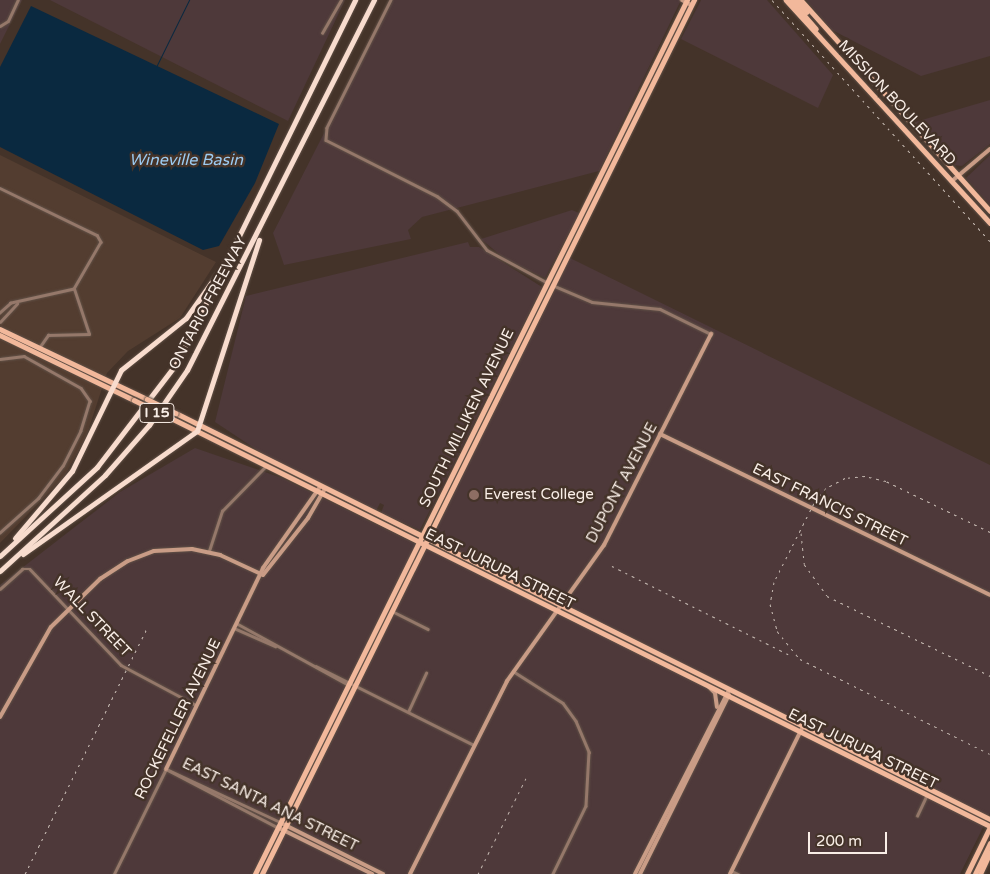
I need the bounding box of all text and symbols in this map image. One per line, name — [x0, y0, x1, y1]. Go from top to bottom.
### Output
street label: MISSION BOULEVARD — [834, 37, 960, 169]
water label: Wineville Basin — [129, 150, 243, 170]
street label: ONTARIO FREEWAY — [165, 233, 251, 373]
street label: SOUTH MILLIKEN AVENUE — [416, 326, 518, 510]
road number: I 15 — [138, 402, 176, 424]
street label: DUPONT AVENUE — [583, 420, 661, 546]
street label: EAST FRANCIS STREET — [750, 460, 910, 550]
place label: Everest College — [484, 486, 594, 504]
marker: Everest College — [468, 489, 480, 501]
street label: EAST JURUPA STREET — [422, 525, 578, 613]
street label: WALL STREET — [49, 573, 135, 661]
street label: ROCKEFELLER AVENUE — [131, 636, 225, 802]
street label: EAST JURUPA STREET — [785, 705, 941, 793]
street label: EAST SANTA ANA STREET — [179, 755, 361, 855]
scale bar — [810, 822, 889, 854]
text: 200 m — [816, 832, 862, 850]

